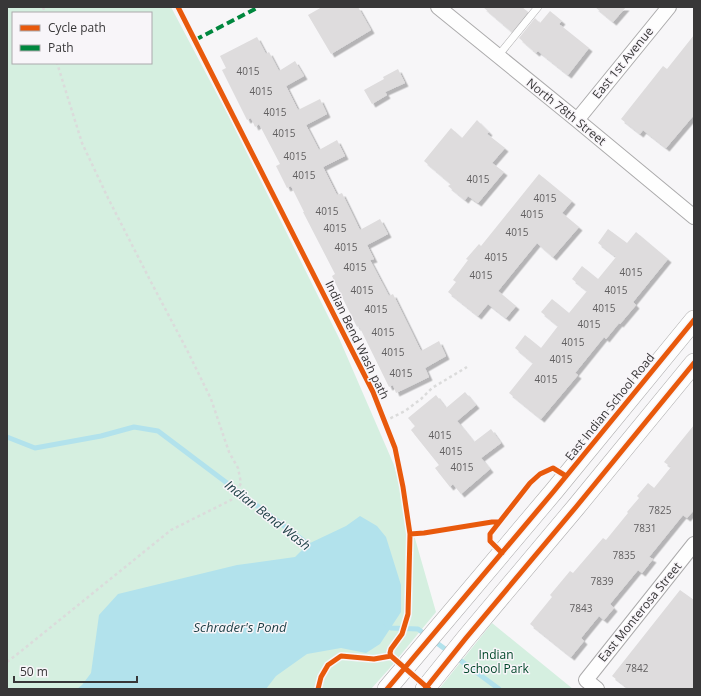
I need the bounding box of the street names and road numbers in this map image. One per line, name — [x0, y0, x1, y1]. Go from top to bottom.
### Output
street label: East 1st Avenue — [588, 23, 657, 102]
street label: North 78th Street — [523, 74, 610, 149]
street label: Indian Bend Wash path — [321, 278, 394, 402]
street label: East Indian School Road — [561, 349, 658, 464]
street label: East Monterosa Street — [594, 558, 685, 665]

